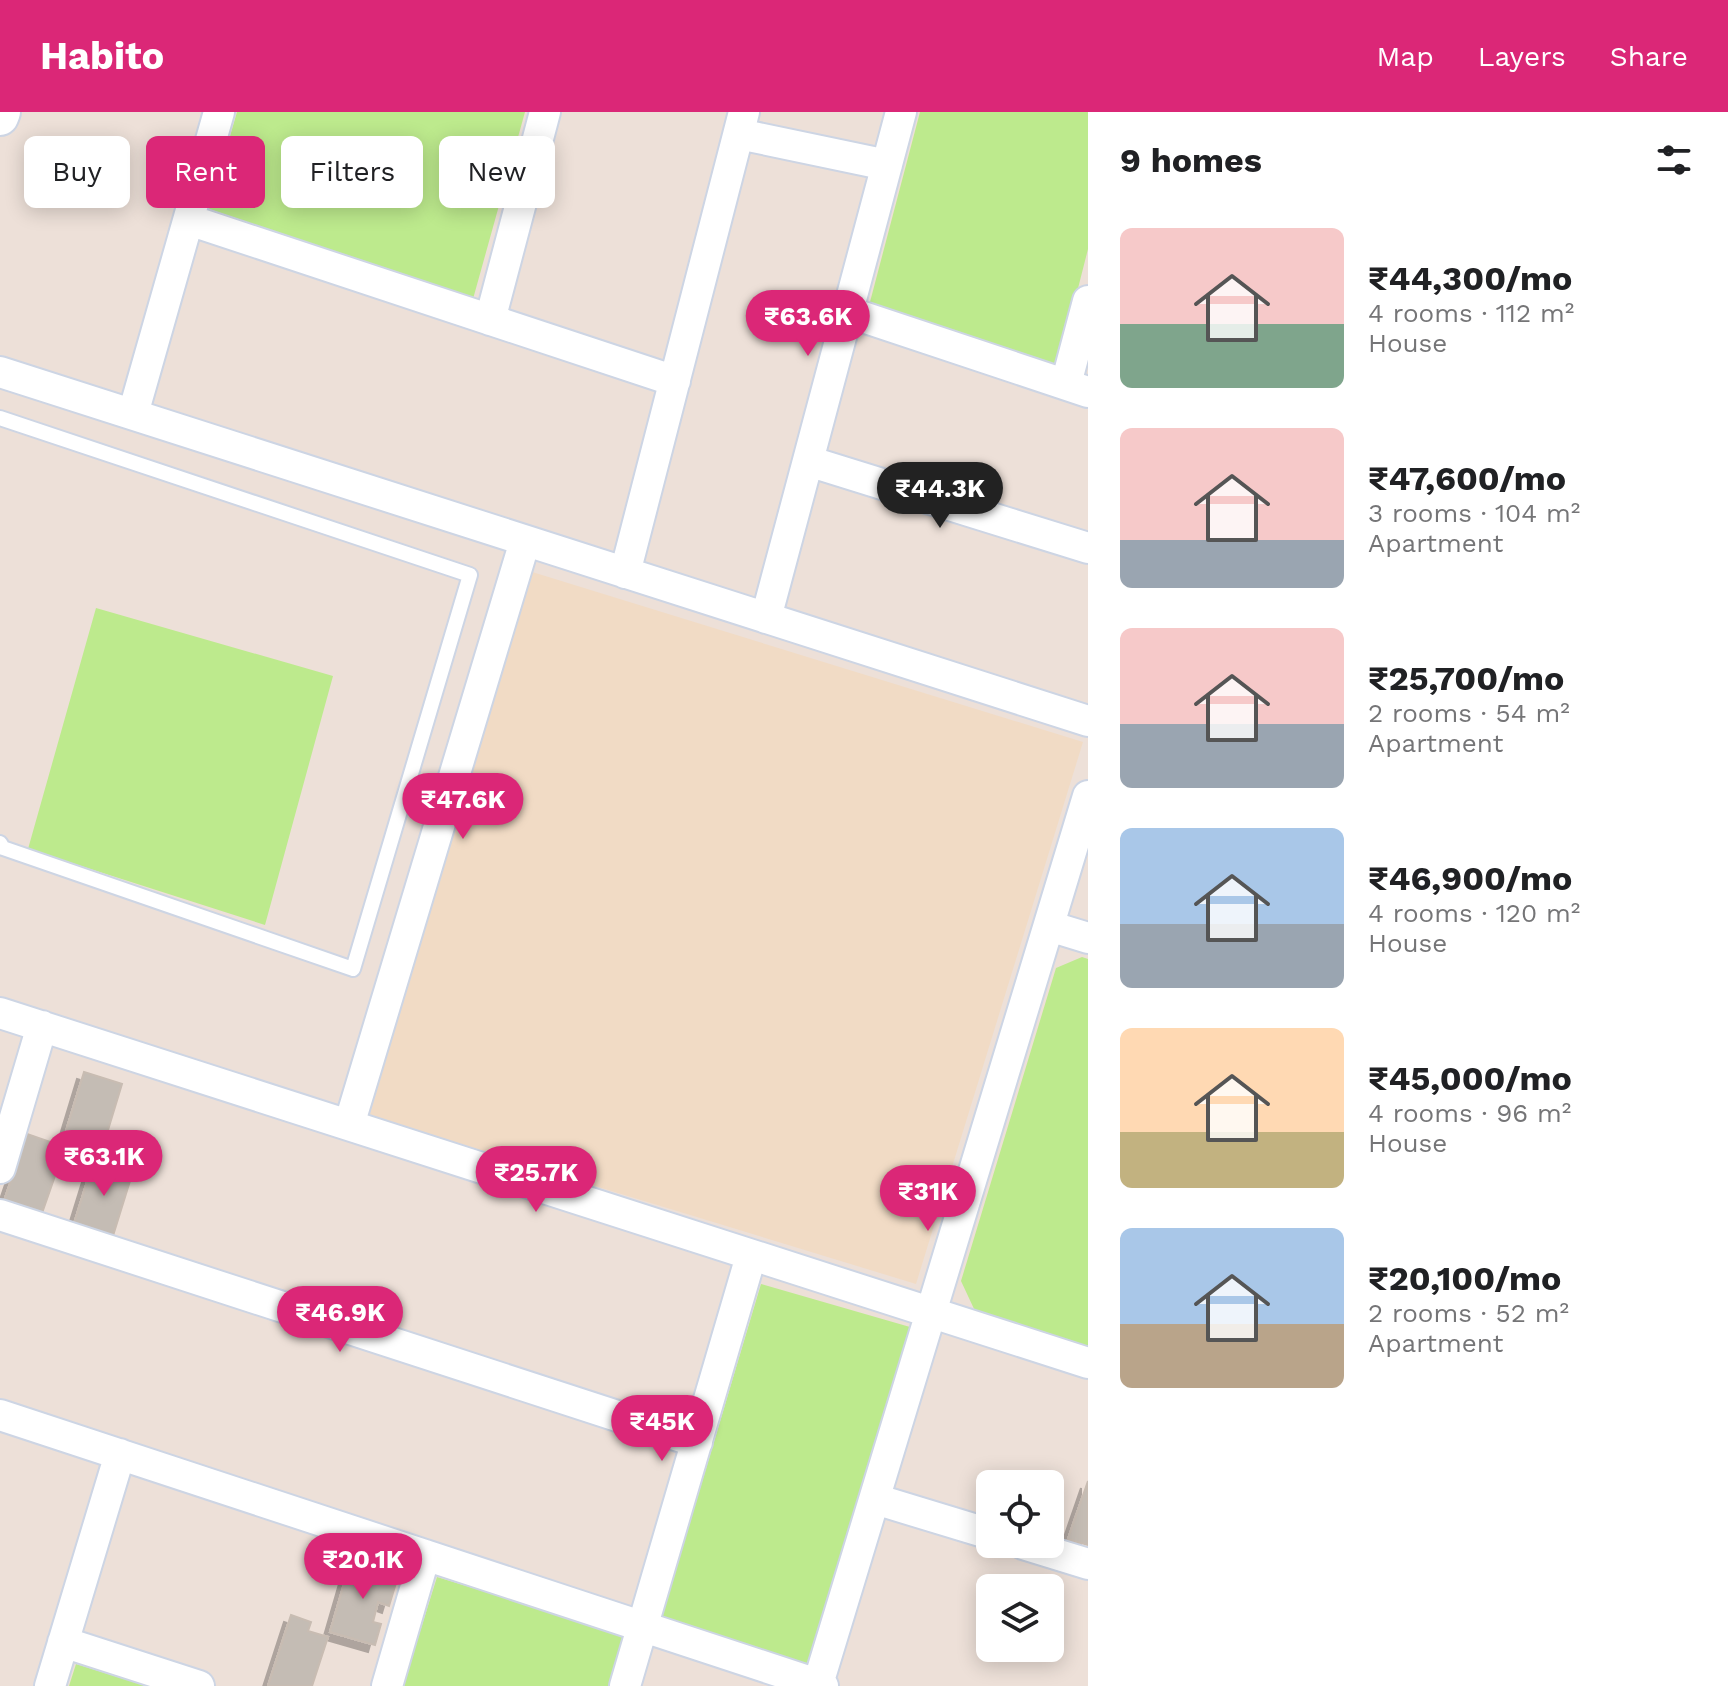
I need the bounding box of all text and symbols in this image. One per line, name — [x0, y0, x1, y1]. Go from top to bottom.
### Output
text: Habito — [40, 34, 164, 78]
text: Map — [1377, 40, 1434, 73]
text: Layers — [1478, 40, 1566, 73]
text: Share — [1610, 40, 1688, 73]
chip: Buy — [24, 136, 130, 208]
chip: Rent — [146, 136, 265, 208]
chip: Filters — [281, 136, 423, 208]
chip: New — [439, 136, 555, 208]
icon: filters — [1652, 138, 1696, 182]
text: 9 homes — [1120, 140, 1262, 180]
text: ₹44,300/mo — [1368, 258, 1572, 298]
icon: home — [1184, 260, 1280, 356]
pin: ₹63.6K — [743, 290, 873, 358]
text: 4 rooms · 112 m² — [1368, 298, 1574, 328]
text: ₹63.6K — [764, 301, 852, 331]
text: House — [1368, 328, 1447, 358]
text: ₹47,600/mo — [1368, 458, 1566, 498]
icon: home — [1184, 460, 1280, 556]
pin: ₹44.3K — [875, 462, 1005, 530]
text: ₹44.3K — [895, 473, 985, 503]
text: 3 rooms · 104 m² — [1368, 498, 1580, 528]
text: Apartment — [1368, 528, 1504, 558]
text: ₹25,700/mo — [1368, 658, 1564, 698]
icon: home — [1184, 660, 1280, 756]
text: 2 rooms · 54 m² — [1368, 698, 1570, 728]
text: Apartment — [1368, 728, 1504, 758]
pin: ₹47.6K — [398, 773, 528, 841]
text: ₹47.6K — [420, 784, 506, 814]
text: ₹46,900/mo — [1368, 858, 1572, 898]
icon: home — [1184, 860, 1280, 956]
text: 4 rooms · 120 m² — [1368, 898, 1580, 928]
text: House — [1368, 928, 1447, 958]
text: ₹45,000/mo — [1368, 1058, 1572, 1098]
icon: home — [1184, 1060, 1280, 1156]
text: 4 rooms · 96 m² — [1368, 1098, 1571, 1128]
text: House — [1368, 1128, 1447, 1158]
pin: ₹63.1K — [39, 1130, 169, 1198]
text: ₹63.1K — [63, 1141, 145, 1171]
pin: ₹25.7K — [471, 1146, 601, 1214]
text: ₹25.7K — [494, 1157, 578, 1187]
pin: ₹31K — [881, 1165, 975, 1233]
text: ₹31K — [898, 1176, 958, 1206]
text: ₹20,100/mo — [1368, 1258, 1561, 1298]
icon: home — [1184, 1260, 1280, 1356]
pin: ₹46.9K — [275, 1286, 405, 1354]
text: ₹46.9K — [295, 1297, 385, 1327]
text: 2 rooms · 52 m² — [1368, 1298, 1569, 1328]
text: Apartment — [1368, 1328, 1504, 1358]
pin: ₹45K — [615, 1395, 709, 1463]
text: ₹45K — [629, 1406, 695, 1436]
map controls — [976, 1470, 1064, 1662]
button: locate — [976, 1470, 1064, 1558]
pin: ₹20.1K — [298, 1533, 428, 1601]
text: ₹20.1K — [322, 1544, 404, 1574]
button: layers — [976, 1574, 1064, 1662]

